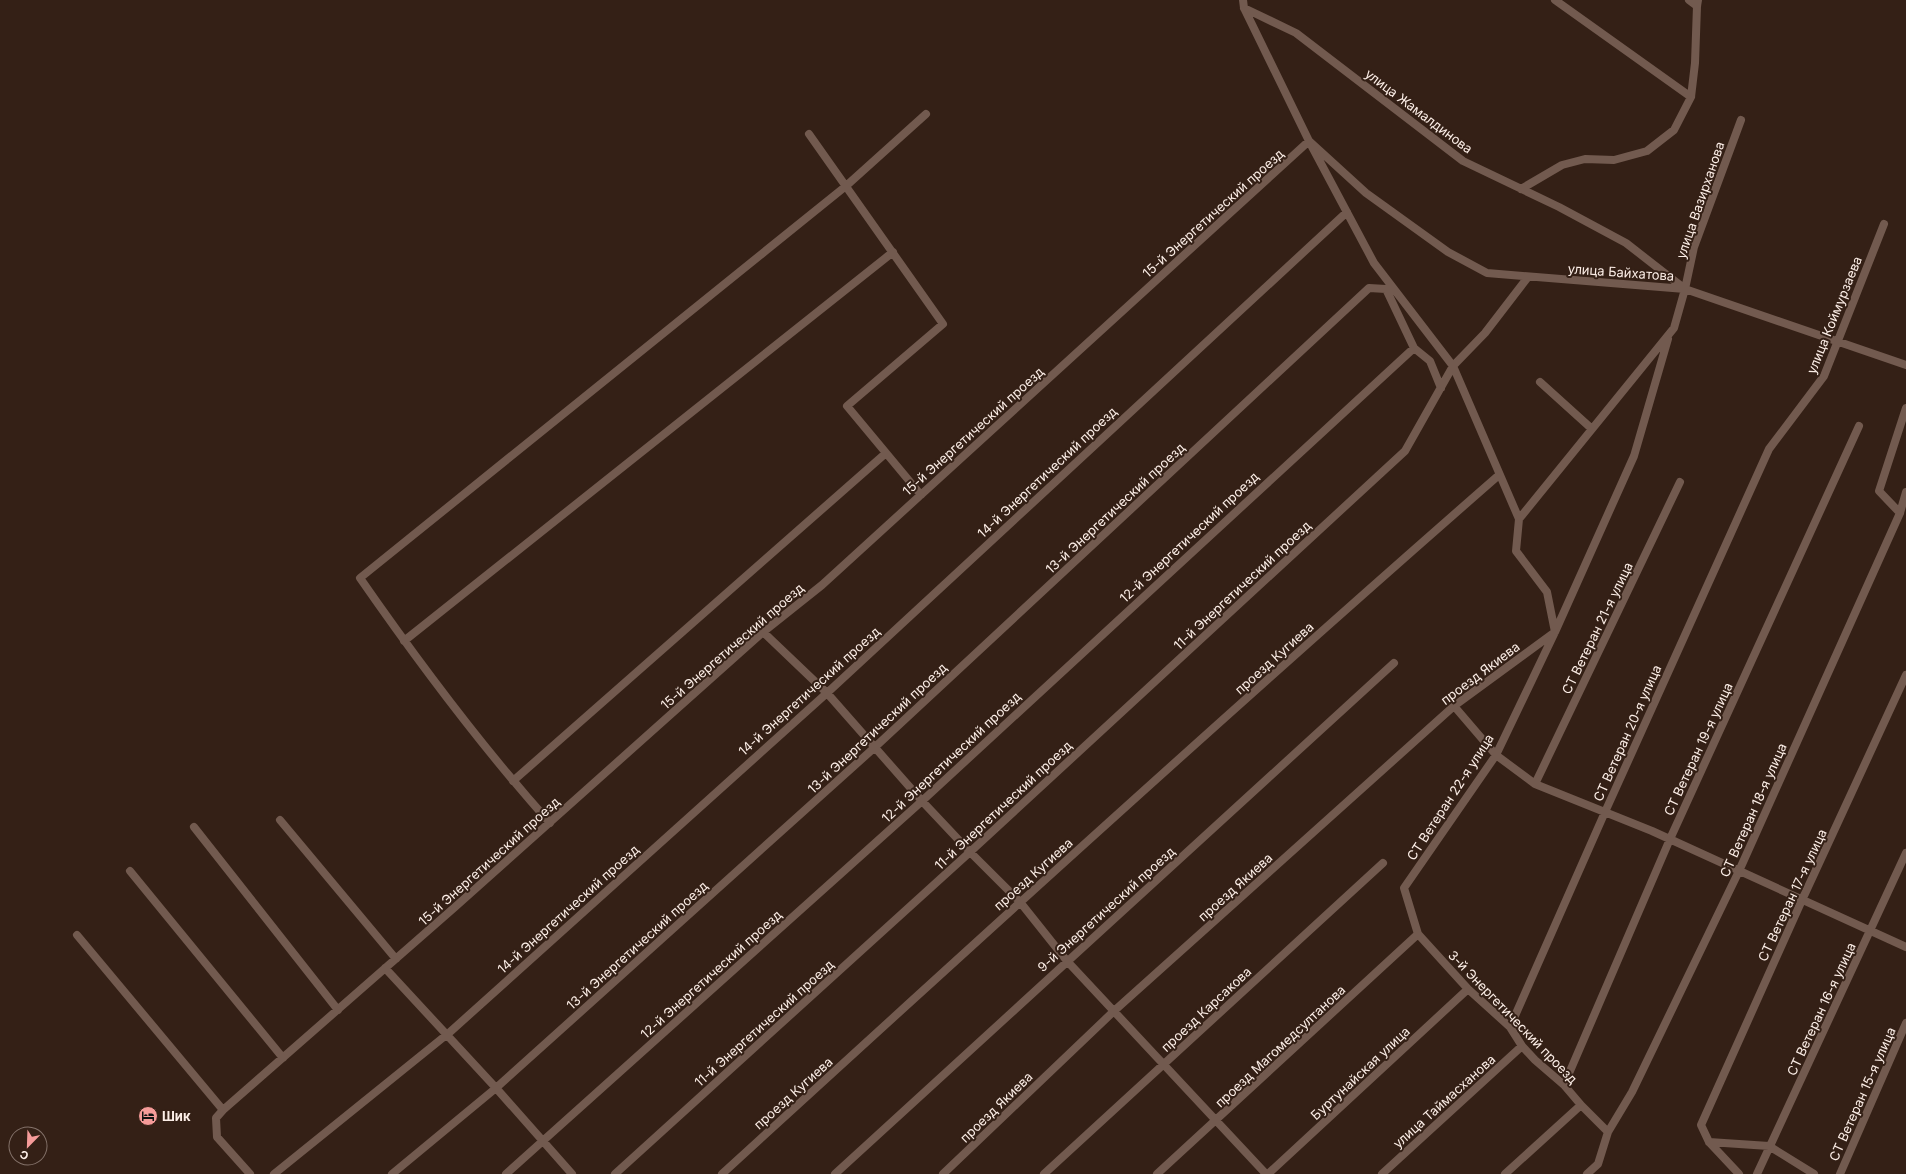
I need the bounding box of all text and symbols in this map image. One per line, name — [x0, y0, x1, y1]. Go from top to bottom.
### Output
street label: улица Жамалдинова — [1362, 65, 1476, 157]
street label: улица Вазирханова — [1672, 139, 1728, 261]
street label: 15-й Энергетический проезд — [1139, 145, 1287, 281]
street label: улица Коймурзаева — [1803, 254, 1865, 376]
street label: улица Байхатова — [1567, 260, 1675, 284]
street label: 15-й Энергетический проезд — [899, 363, 1047, 499]
street label: 14-й Энергетический проезд — [974, 403, 1120, 541]
street label: 13-й Энергетический проезд — [1042, 439, 1188, 577]
street label: 12-й Энергетический проезд — [1116, 468, 1262, 606]
street label: 11-й Энергетический проезд — [1170, 517, 1314, 653]
street label: СТ Ветеран 21-я улица — [1558, 559, 1636, 697]
street label: 15-й Энергетический проезд — [657, 579, 807, 713]
street label: проезд Кугиева — [1231, 618, 1317, 698]
street label: 14-й Энергетический проезд — [735, 623, 883, 759]
street label: проезд Якиева — [1437, 638, 1523, 708]
street label: 13-й Энергетический проезд — [804, 659, 950, 797]
street label: СТ Ветеран 20-я улица — [1590, 662, 1664, 804]
street label: СТ Ветеран 19-я улица — [1660, 680, 1736, 818]
street label: 12-й Энергетический проезд — [878, 688, 1024, 826]
street label: СТ Ветеран 22-я улица — [1403, 731, 1497, 863]
street label: 11-й Энергетический проезд — [931, 737, 1075, 873]
street label: СТ Ветеран 18-я улица — [1716, 741, 1790, 879]
street label: 15-й Энергетический проезд — [415, 793, 563, 929]
street label: СТ Ветеран 17-я улица — [1754, 826, 1830, 964]
street label: проезд Кугиева — [990, 834, 1076, 914]
street label: 14-й Энергетический проезд — [494, 841, 642, 977]
street label: 9-й Энергетический проезд — [1034, 843, 1178, 975]
street label: проезд Якиева — [1195, 849, 1275, 925]
street label: 13-й Энергетический проезд — [563, 877, 711, 1013]
street label: 12-й Энергетический проезд — [637, 906, 785, 1042]
street label: СТ Ветеран 16-я улица — [1783, 940, 1859, 1078]
street label: 3-й Энергетический проезд — [1445, 947, 1581, 1087]
street label: 11-й Энергетический проезд — [691, 956, 837, 1090]
street label: проезд Карсакова — [1158, 963, 1254, 1055]
street label: проезд Магомедсултанова — [1212, 981, 1348, 1111]
street label: Буртунайская улица — [1307, 1023, 1413, 1123]
street label: СТ Ветеран 15-я улица — [1825, 1025, 1899, 1163]
street label: улица Таймасханова — [1390, 1051, 1498, 1151]
street label: проезд Кугиева — [750, 1053, 836, 1133]
street label: проезд Якиева — [956, 1068, 1036, 1146]
hotel icon: Шик — [137, 1105, 159, 1127]
place label: Шик — [162, 1108, 191, 1124]
north arrow — [8, 1126, 48, 1166]
text: С — [18, 1147, 31, 1163]

